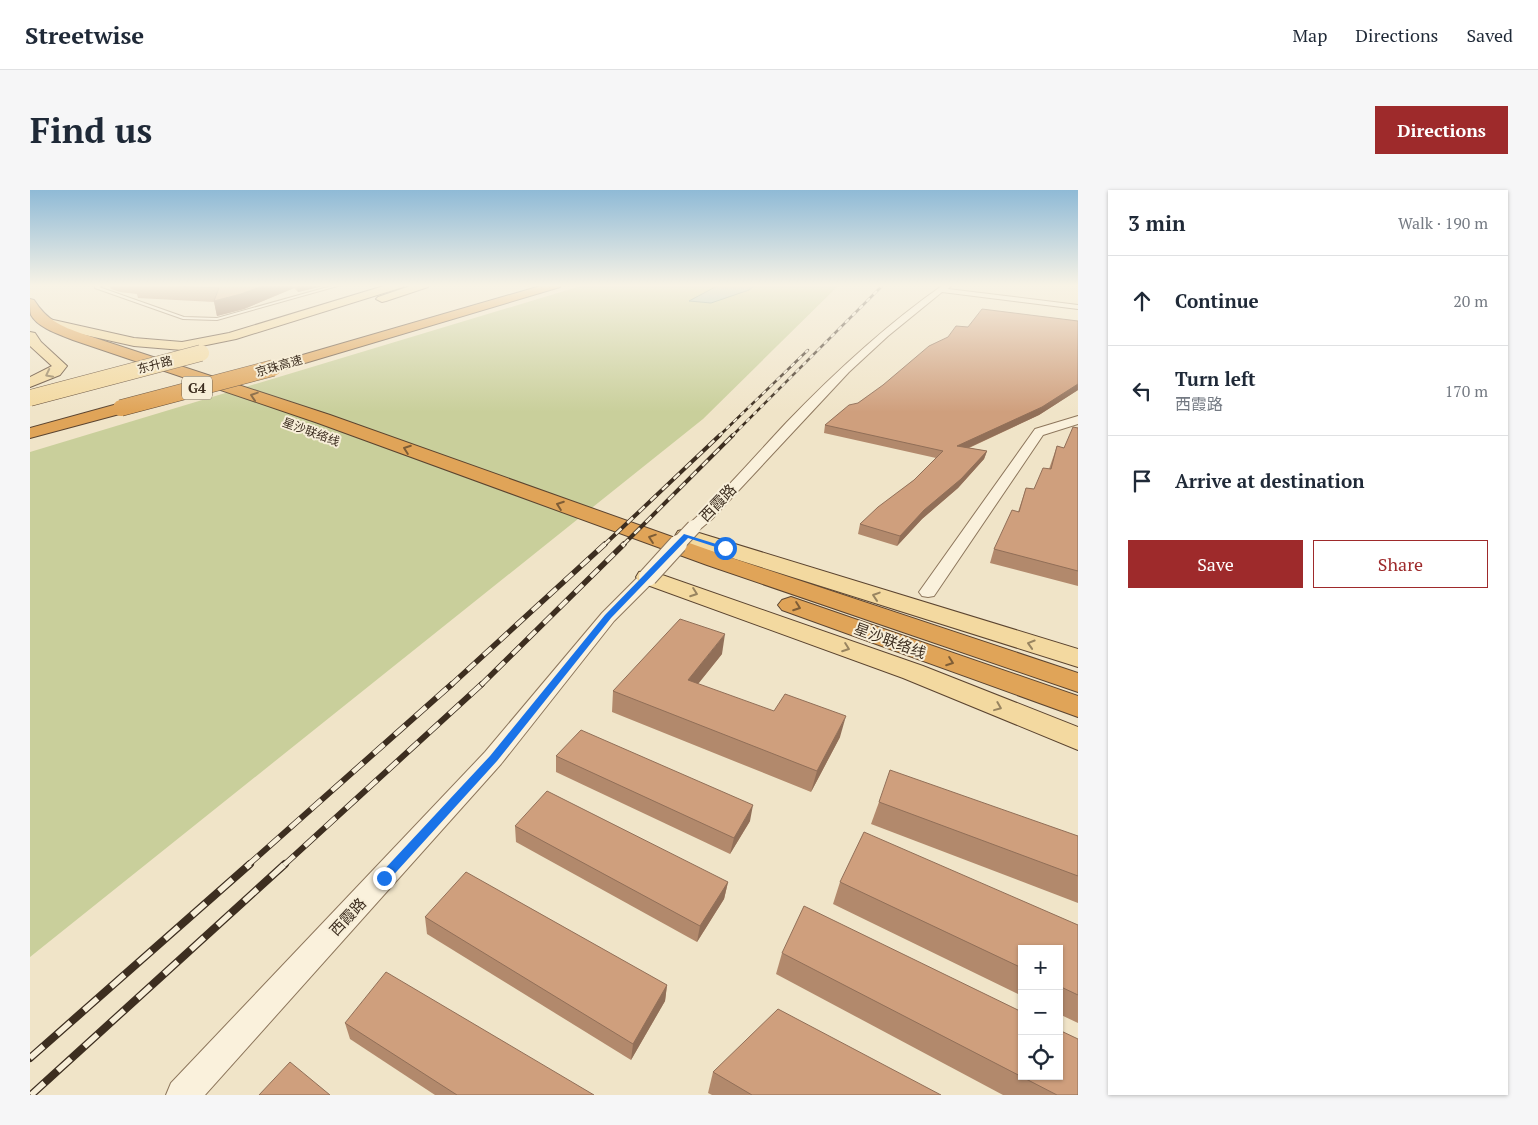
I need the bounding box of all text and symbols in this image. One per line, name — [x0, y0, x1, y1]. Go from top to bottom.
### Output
text: Streetwise — [25, 19, 144, 51]
text: Map — [1292, 23, 1327, 47]
text: Directions — [1355, 23, 1438, 47]
text: Saved — [1466, 23, 1513, 47]
button: Directions — [1375, 106, 1508, 154]
text: Find us — [30, 107, 152, 153]
text: 3 min — [1128, 209, 1185, 237]
text: Walk · 190 m — [1398, 212, 1488, 234]
icon: ahead — [1128, 287, 1156, 315]
text: Continue — [1175, 288, 1259, 313]
text: 20 m — [1453, 290, 1488, 312]
street label: 京珠高速 — [254, 352, 304, 379]
street label: 东升路 — [136, 353, 174, 376]
text: Turn left — [1175, 366, 1256, 391]
one-way arrow — [45, 368, 54, 378]
road number: G4 — [182, 377, 212, 400]
icon: left — [1128, 377, 1156, 405]
text: 170 m — [1445, 380, 1488, 402]
one-way arrow — [250, 392, 259, 402]
text: 西霞路 — [1175, 393, 1223, 415]
street label: 星沙联络线 — [280, 414, 342, 449]
one-way arrow — [404, 445, 412, 455]
icon: arrive — [1128, 467, 1156, 495]
text: Arrive at destination — [1175, 468, 1364, 493]
street label: 西霞路 — [694, 479, 740, 525]
one-way arrow — [556, 501, 565, 511]
one-way arrow — [648, 534, 657, 544]
route start — [714, 537, 737, 560]
button: Save — [1128, 540, 1303, 588]
button: Share — [1313, 540, 1488, 588]
one-way arrow — [689, 587, 697, 597]
one-way arrow — [872, 591, 881, 601]
one-way arrow — [792, 601, 801, 611]
street label: 星沙联络线 — [852, 618, 929, 662]
one-way arrow — [1028, 639, 1036, 649]
one-way arrow — [842, 642, 850, 652]
one-way arrow — [945, 656, 954, 666]
one-way arrow — [993, 700, 1002, 711]
route end — [373, 867, 396, 890]
street label: 西霞路 — [325, 893, 370, 940]
map controls — [1018, 945, 1063, 1080]
button: + — [1018, 945, 1063, 990]
button: − — [1018, 990, 1063, 1035]
button: locate — [1018, 1035, 1063, 1080]

